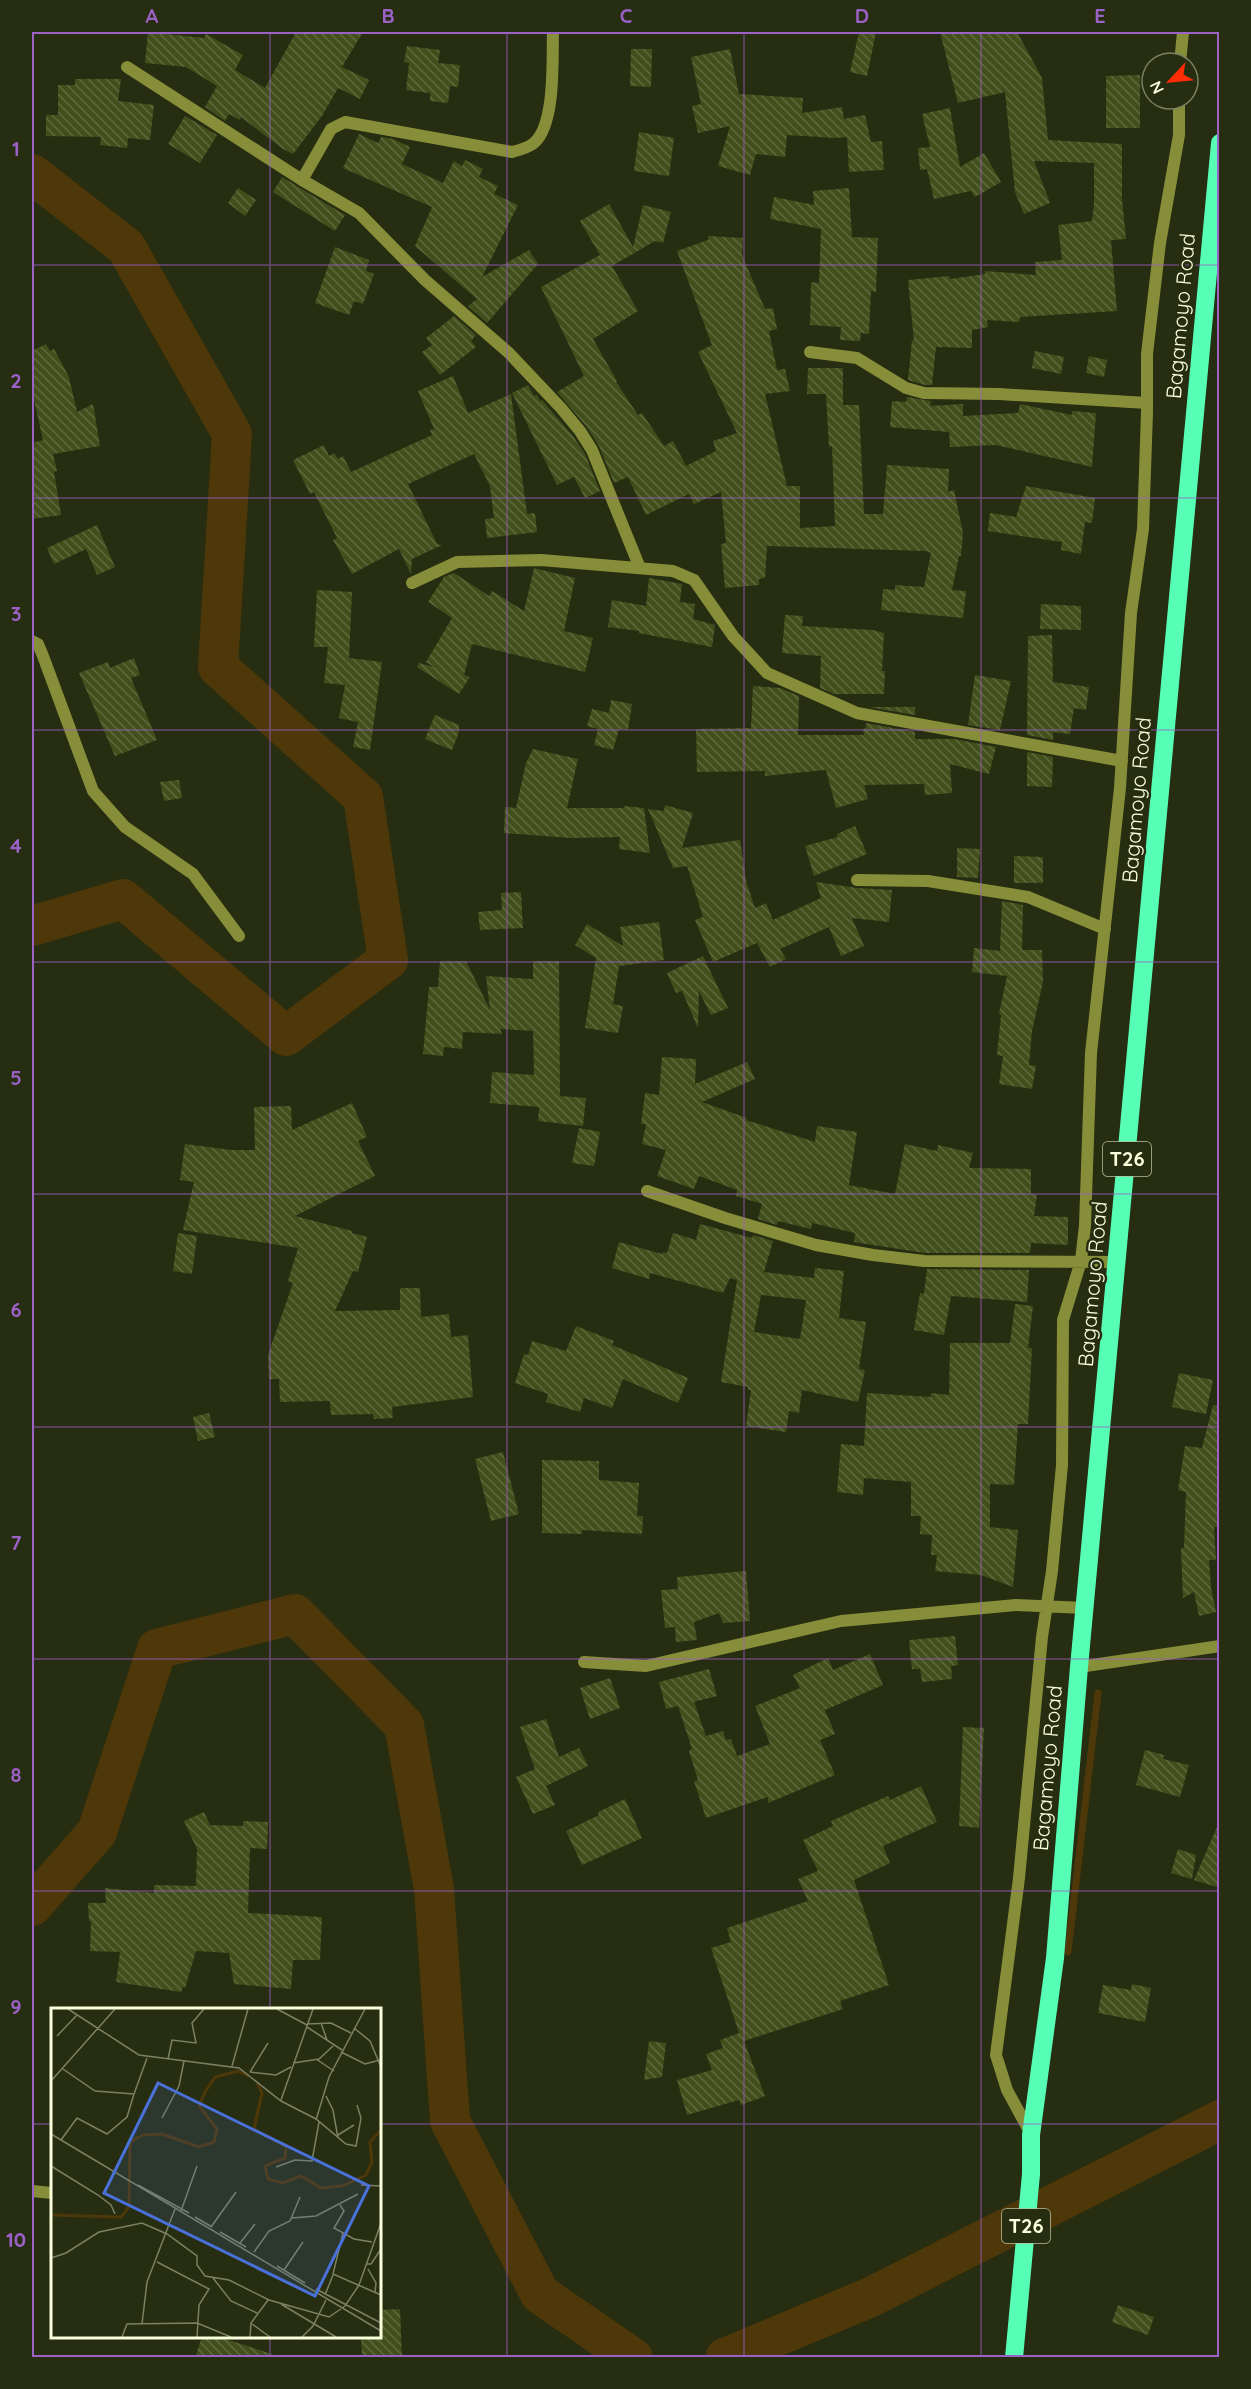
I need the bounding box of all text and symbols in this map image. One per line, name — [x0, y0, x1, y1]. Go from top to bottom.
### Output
text: A — [146, 3, 159, 28]
text: B — [381, 3, 395, 28]
text: C — [620, 3, 633, 28]
text: D — [855, 3, 869, 28]
text: E — [1094, 3, 1106, 28]
north arrow — [1140, 51, 1200, 111]
text: N — [1145, 78, 1168, 97]
text: 1 — [12, 136, 20, 161]
street label: Bagamoyo Road — [1160, 232, 1200, 400]
text: 2 — [10, 368, 22, 393]
text: 3 — [11, 601, 21, 626]
street label: Bagamoyo Road — [1116, 716, 1156, 884]
text: 4 — [10, 833, 22, 858]
text: 5 — [10, 1065, 22, 1090]
road number: T26 — [1103, 1142, 1151, 1176]
street label: Bagamoyo Road — [1072, 1200, 1112, 1368]
text: 6 — [10, 1297, 22, 1322]
text: 7 — [11, 1530, 22, 1555]
street label: Bagamoyo Road — [1027, 1684, 1067, 1852]
text: 8 — [11, 1762, 22, 1787]
text: 9 — [10, 1994, 22, 2019]
inset map — [51, 2008, 381, 2338]
road number: T26 — [1002, 2209, 1050, 2243]
text: 10 — [6, 2227, 26, 2252]

